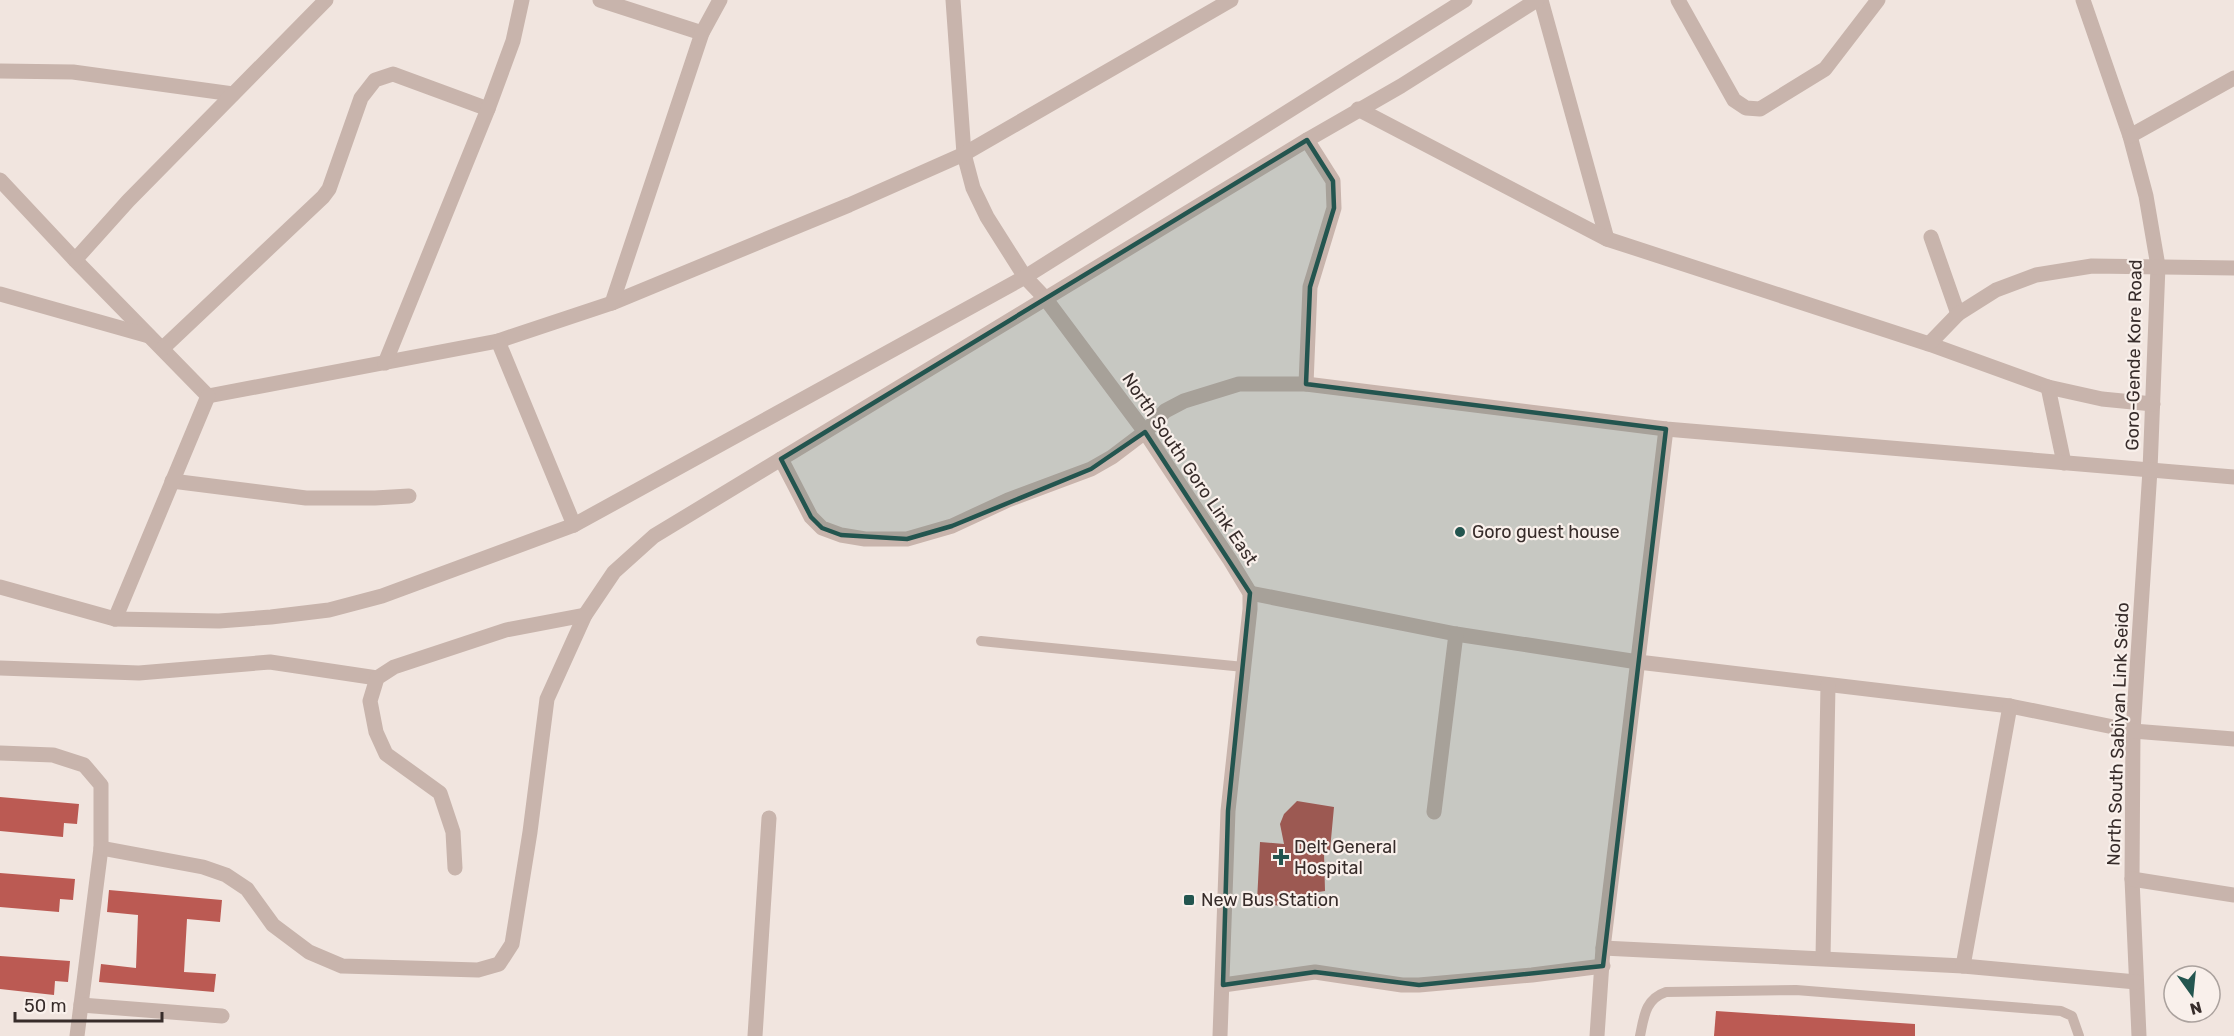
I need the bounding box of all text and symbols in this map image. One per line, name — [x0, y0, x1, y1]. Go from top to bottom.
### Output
street label: Goro-Gende Kore Road — [2121, 259, 2147, 451]
street label: North South Goro Link East — [1117, 369, 1263, 569]
place label: Goro guest house — [1472, 521, 1620, 543]
marker: Goro guest house — [1453, 525, 1467, 539]
street label: North South Sabiyan Link Seido — [2102, 602, 2134, 866]
place label: Delt General Hospital — [1294, 836, 1397, 879]
marker: Delt General Hospital — [1272, 848, 1290, 866]
place label: New Bus Station — [1201, 889, 1339, 911]
marker: New Bus Station — [1182, 893, 1196, 907]
north arrow — [2162, 964, 2222, 1024]
scale bar — [15, 985, 162, 1023]
text: 50 m — [24, 995, 67, 1017]
text: N — [2188, 997, 2204, 1019]

